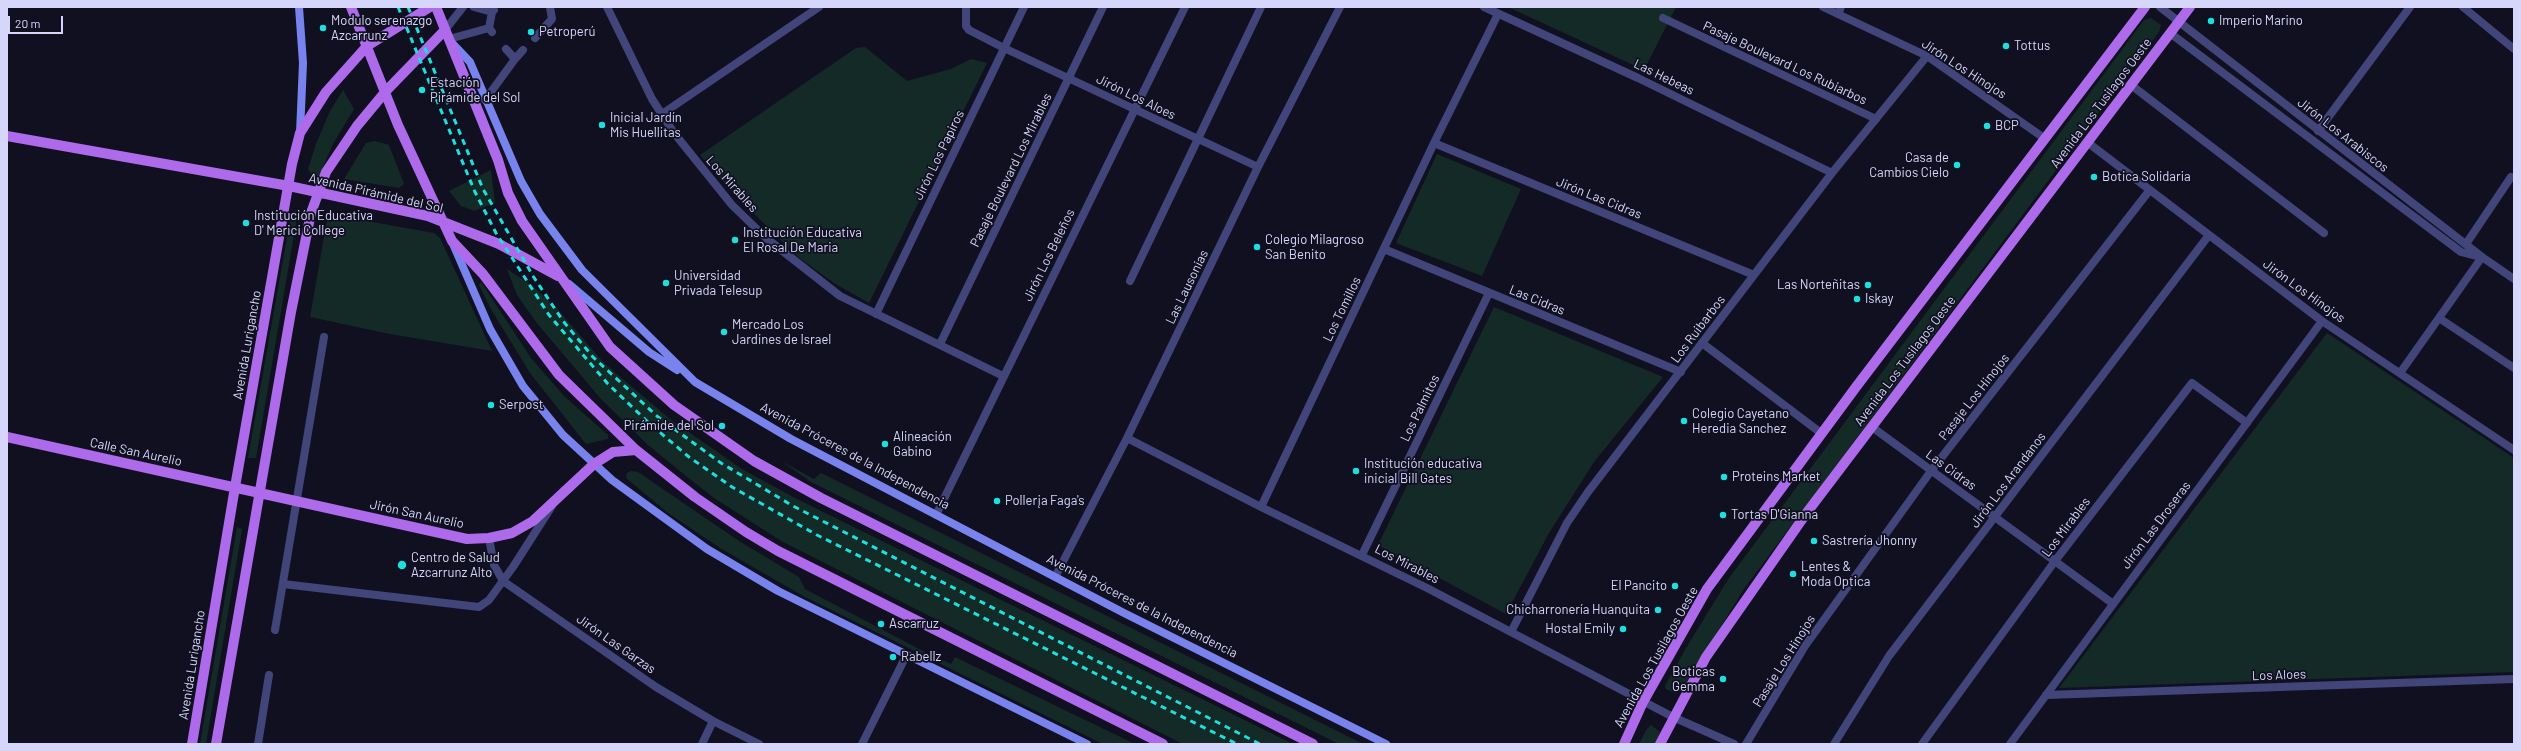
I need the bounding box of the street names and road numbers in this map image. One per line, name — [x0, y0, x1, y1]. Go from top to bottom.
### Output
street label: Pasaje Boulevard Los Rubiarbos — [1700, 18, 1870, 108]
street label: Avenida Los Tusilagos Oeste — [2047, 35, 2155, 171]
street label: Jirón Los Hinojos — [1919, 36, 2009, 102]
street label: Las Hebeas — [1631, 56, 1697, 98]
street label: Jirón Los Aloes — [1094, 71, 1178, 123]
street label: Pasaje Boulevard Los Mirables — [967, 90, 1055, 250]
street label: Jirón Los Arabiscos — [2294, 95, 2392, 175]
street label: Jirón Los Papiros — [910, 107, 968, 203]
street label: Los Mirables — [703, 153, 761, 215]
street label: Avenida Pirámide del Sol — [307, 170, 445, 216]
street label: Jirón Las Cidras — [1554, 174, 1644, 222]
street label: Jirón Los Beleños — [1020, 206, 1078, 304]
street label: Las Lausonias — [1162, 247, 1212, 327]
street label: Jirón Los Hinojos — [2260, 256, 2348, 326]
street label: Los Tomillos — [1320, 274, 1364, 344]
street label: Las Cidras — [1507, 282, 1567, 318]
street label: Avenida Lurigancho — [230, 289, 264, 401]
street label: Los Ruibarbos — [1668, 292, 1728, 366]
street label: Avenida Los Tusilagos Oeste — [1851, 293, 1959, 429]
street label: Pasaje Los Hinojos — [1935, 351, 2013, 443]
street label: Los Palmitos — [1397, 372, 1443, 444]
street label: Avenida Próceres de la Independencia — [758, 399, 952, 513]
street label: Jirón Los Arandanos — [1967, 429, 2049, 531]
street label: Calle San Aurelio — [89, 435, 183, 469]
street label: Las Cidras — [1923, 446, 1979, 494]
street label: Jirón Las Droseras — [2118, 478, 2194, 572]
street label: Los Mirables — [2039, 494, 2093, 560]
street label: Jirón San Aurelio — [369, 496, 465, 532]
street label: Los Mirables — [1372, 541, 1442, 587]
street label: Avenida Próceres de la Independencia — [1044, 551, 1240, 661]
street label: Avenida Los Tusilagos Oeste — [1611, 584, 1701, 730]
street label: Avenida Lurigancho — [176, 609, 208, 721]
street label: Jirón Las Garzas — [573, 611, 659, 677]
street label: Pasaje Los Hinojos — [1749, 612, 1819, 710]
street label: Los Aloes — [2252, 666, 2306, 684]

